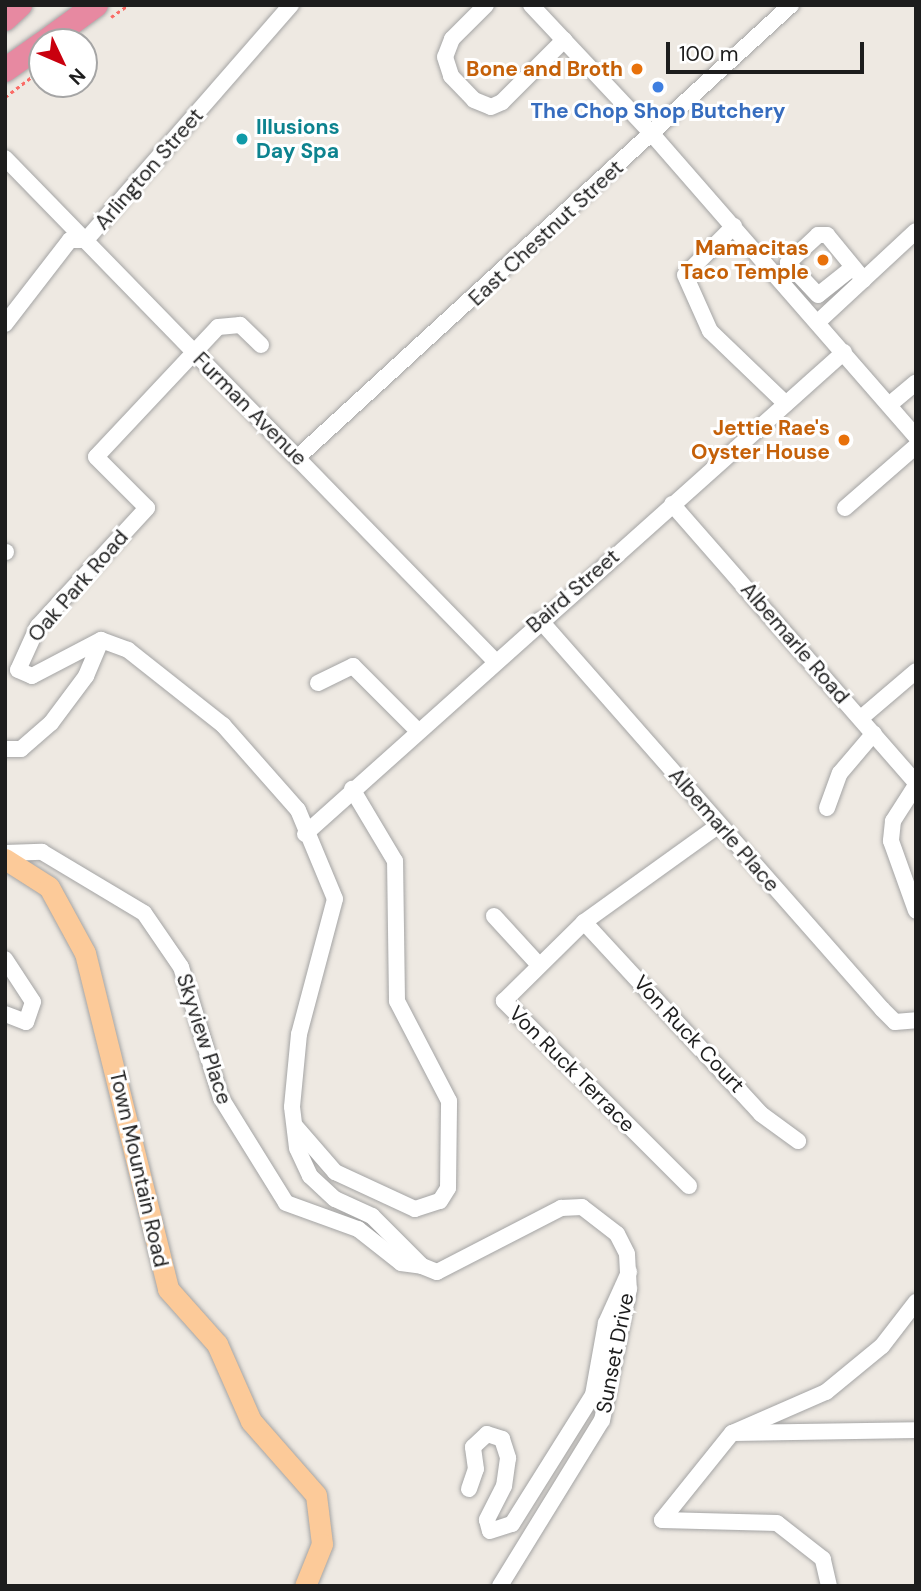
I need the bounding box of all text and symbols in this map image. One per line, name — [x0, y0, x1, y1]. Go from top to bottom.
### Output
north arrow — [28, 28, 98, 98]
scale bar — [669, 28, 867, 72]
text: 100 m — [679, 40, 739, 68]
place label: Bone and Broth — [466, 56, 623, 82]
marker: Bone and Broth — [629, 61, 645, 77]
text: N — [63, 63, 91, 90]
marker: The Chop Shop Butchery — [650, 79, 666, 95]
place label: The Chop Shop Butchery — [530, 98, 786, 124]
street label: Arlington Street — [89, 103, 209, 235]
place label: Illusions Day Spa — [256, 114, 340, 164]
marker: Illusions Day Spa — [234, 131, 250, 147]
street label: East Chestnut Street — [464, 155, 628, 311]
place label: Mamacitas Taco Temple — [680, 235, 809, 285]
marker: Mamacitas Taco Temple — [815, 252, 831, 268]
street label: Furman Avenue — [188, 347, 312, 471]
place label: Jettie Rae's Oyster House — [691, 415, 830, 465]
marker: Jettie Rae's Oyster House — [836, 432, 852, 448]
street label: Oak Park Road — [23, 525, 133, 647]
street label: Baird Street — [521, 544, 625, 638]
street label: Albemarle Road — [735, 577, 855, 709]
street label: Albemarle Place — [663, 763, 785, 897]
street label: Skyview Place — [171, 970, 237, 1108]
street label: Von Ruck Court — [628, 970, 750, 1098]
street label: Von Ruck Terrace — [504, 1001, 640, 1137]
street label: Town Mountain Road — [104, 1068, 174, 1270]
street label: Sunset Drive — [591, 1291, 639, 1415]

